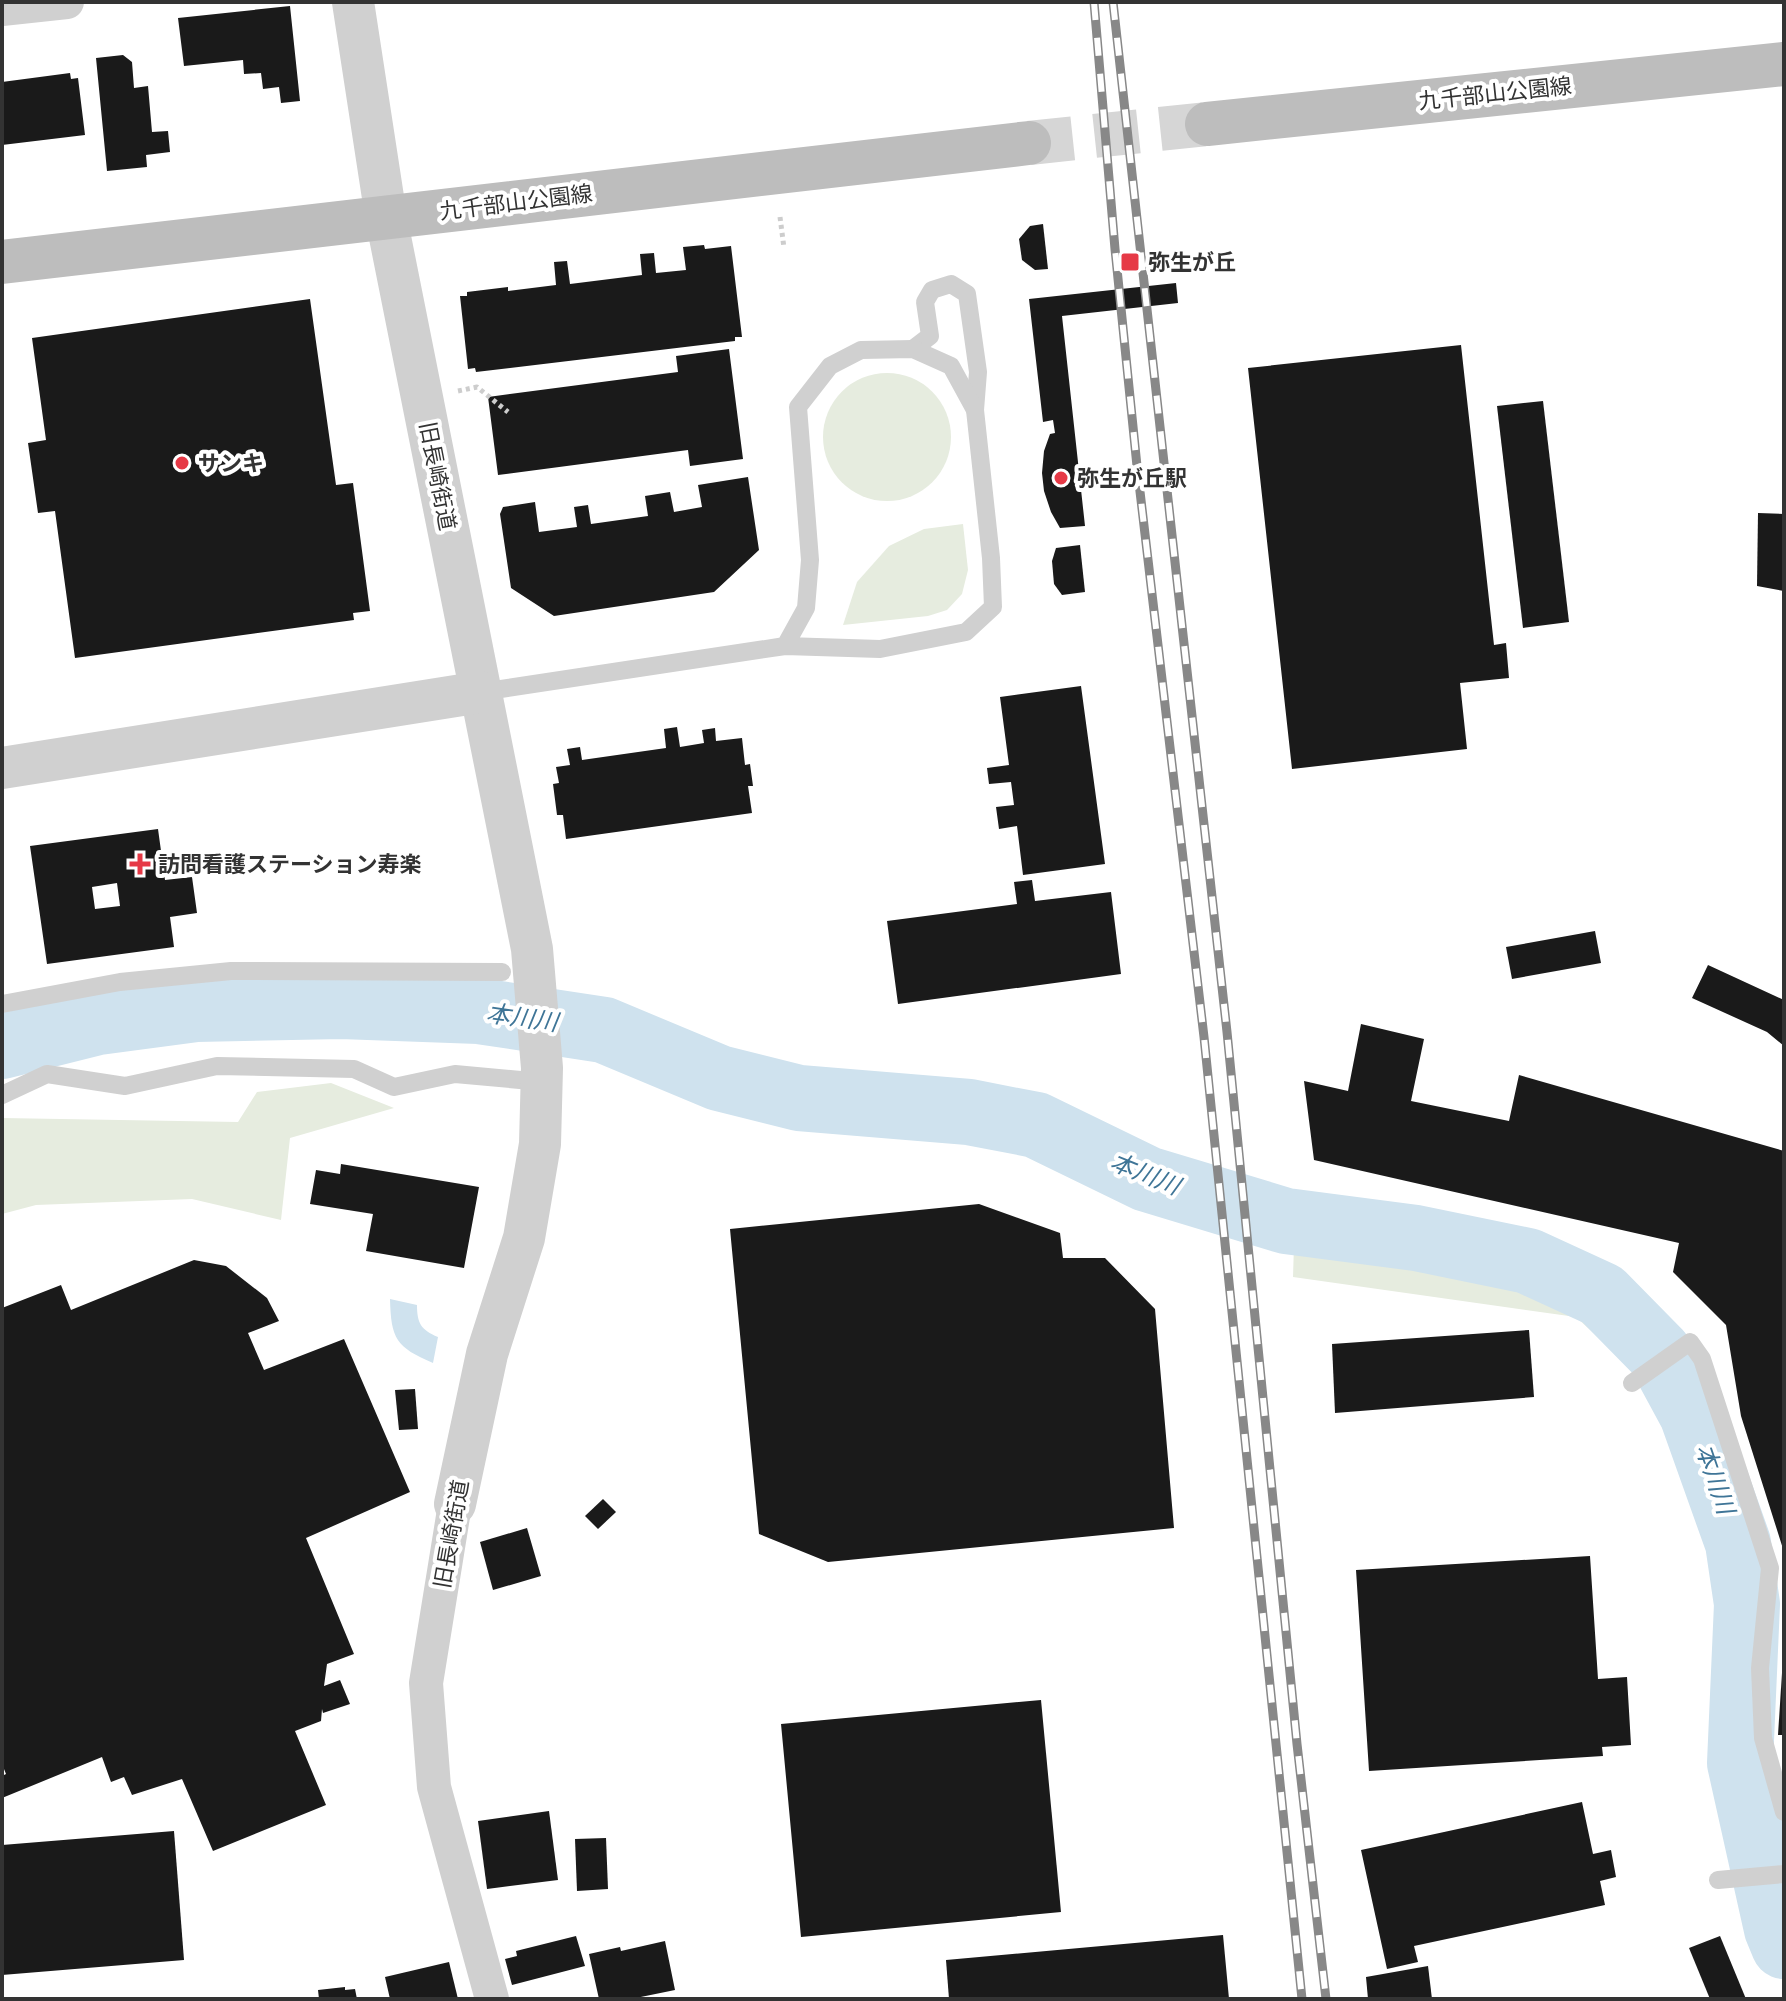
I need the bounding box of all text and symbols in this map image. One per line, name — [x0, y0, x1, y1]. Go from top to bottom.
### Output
street label: 九千部山公園線 — [1417, 70, 1573, 117]
street label: 九千部山公園線 — [438, 178, 594, 227]
place label: 弥生が丘 — [1148, 247, 1236, 278]
marker: 弥生が丘 — [1119, 251, 1141, 273]
street label: 旧長崎街道 — [412, 419, 463, 533]
place label: サンキ — [198, 448, 264, 479]
marker: サンキ — [173, 454, 191, 472]
place label: 弥生が丘駅 — [1077, 463, 1187, 494]
marker: 弥生が丘駅 — [1052, 469, 1070, 487]
place label: 訪問看護ステーション寿楽 — [158, 849, 422, 880]
marker: 訪問看護ステーション寿楽 — [129, 853, 151, 875]
water label: 本川川 — [484, 996, 563, 1039]
water label: 本川川 — [1106, 1145, 1188, 1203]
water label: 本川川 — [1688, 1439, 1744, 1521]
street label: 旧長崎街道 — [427, 1477, 476, 1591]

